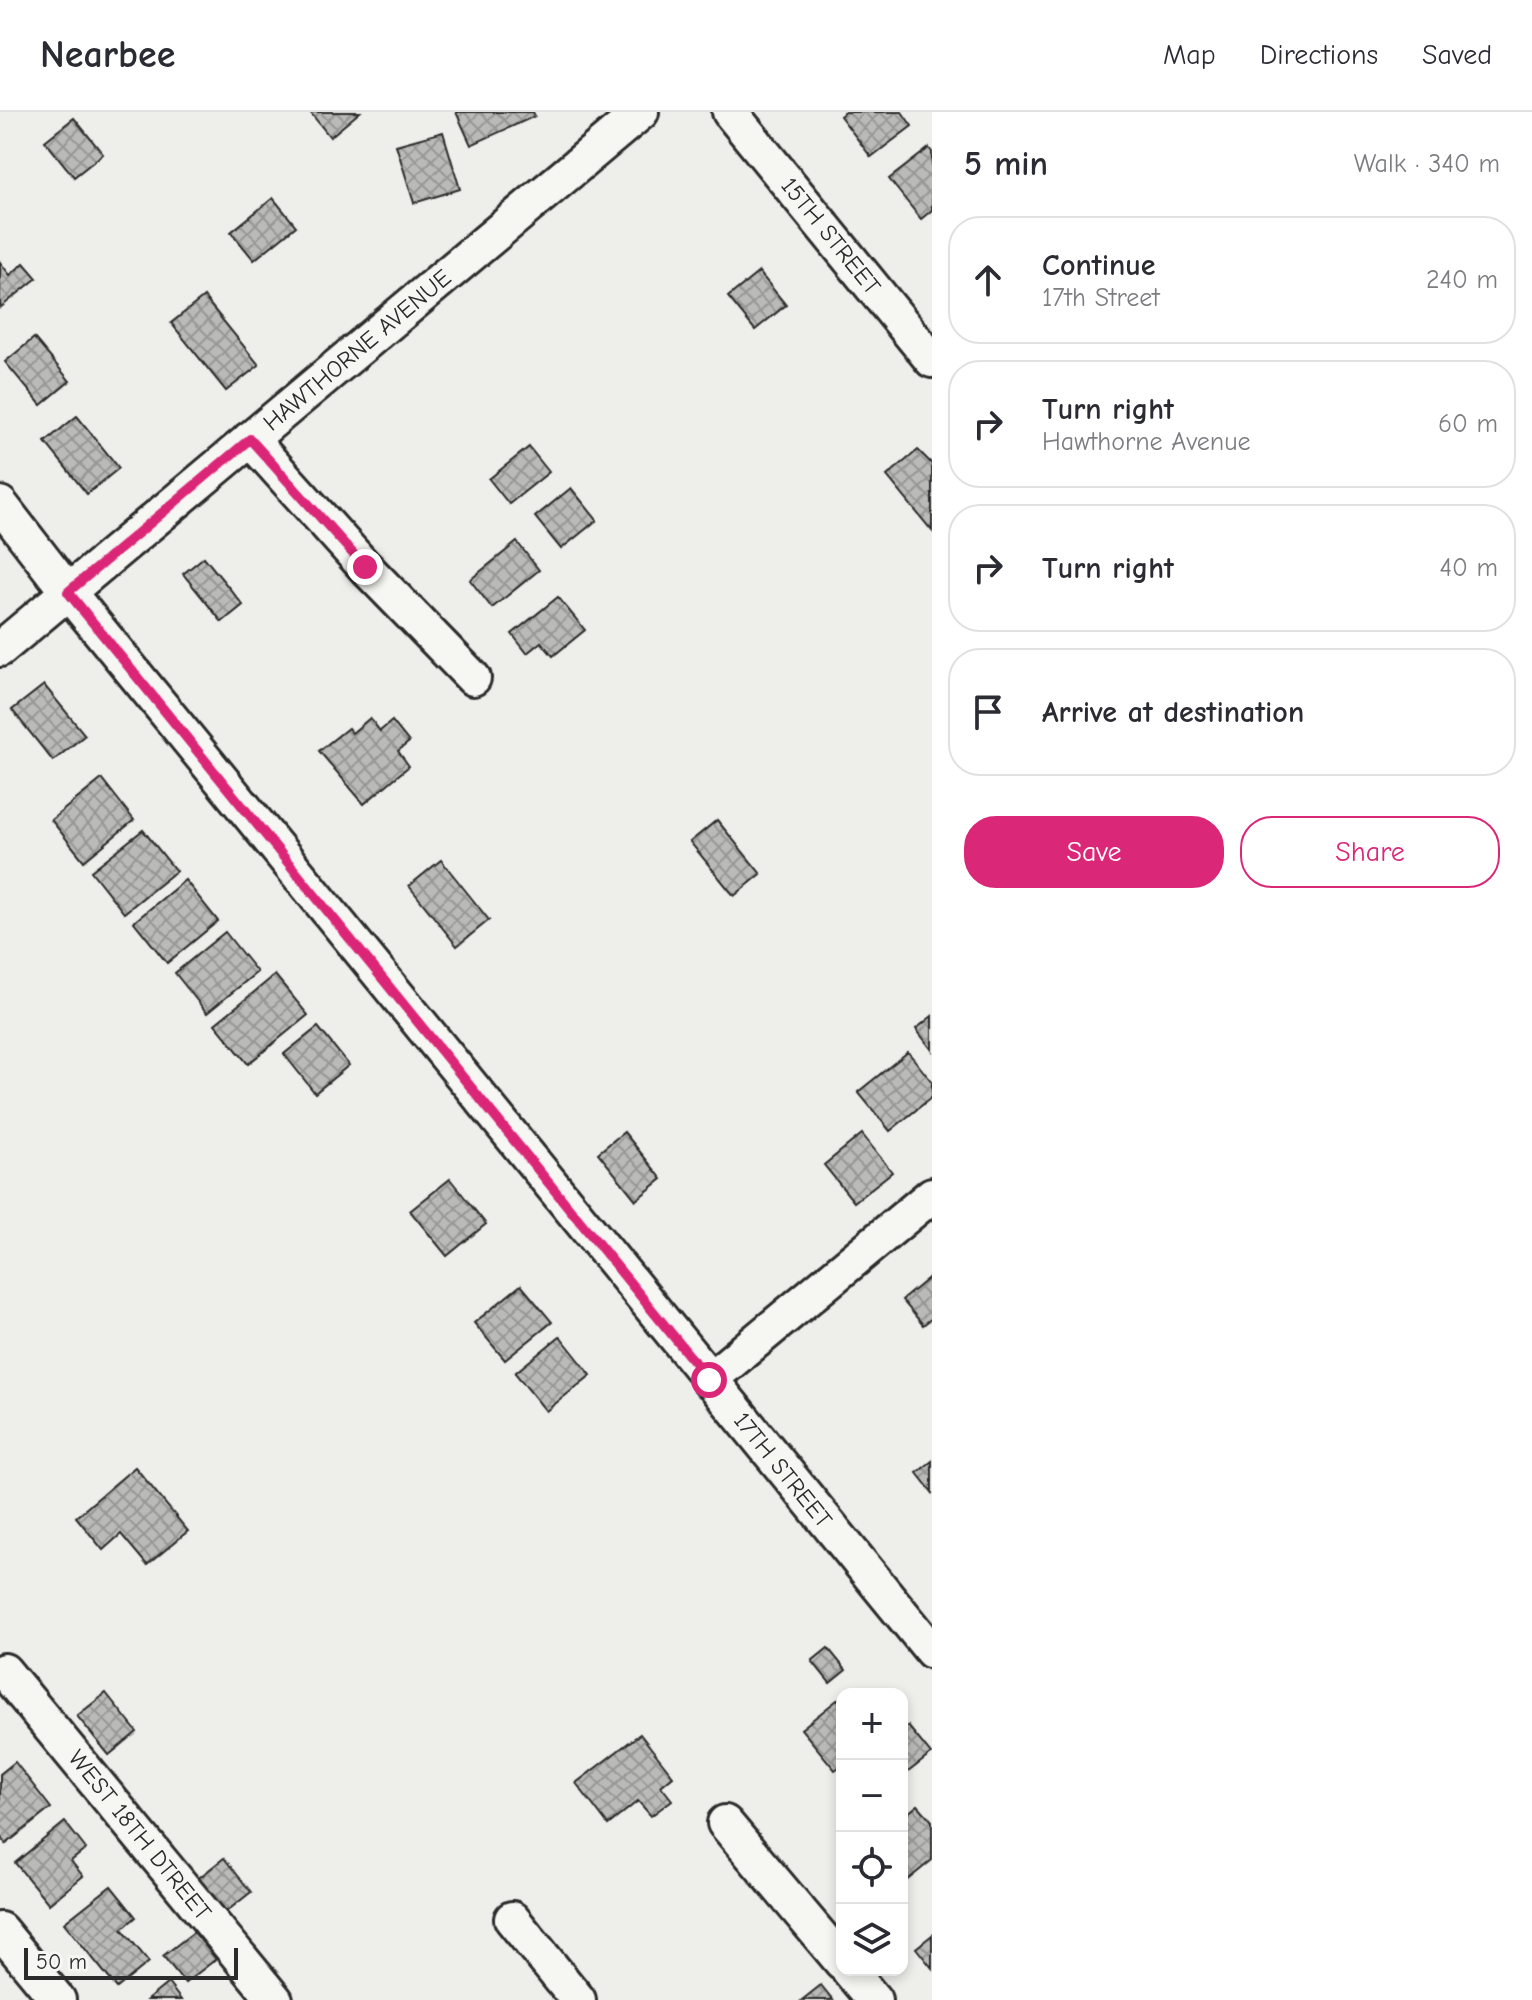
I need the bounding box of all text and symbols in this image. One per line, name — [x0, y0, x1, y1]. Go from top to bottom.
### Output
text: Nearbee — [40, 33, 175, 77]
text: Map — [1163, 39, 1216, 71]
text: Directions — [1260, 39, 1378, 71]
text: Saved — [1422, 39, 1492, 71]
text: 5 min — [964, 144, 1048, 184]
text: Walk · 340 m — [1354, 149, 1500, 179]
street label: 15TH STREET — [775, 172, 887, 300]
text: Continue — [1042, 248, 1156, 283]
icon: ahead — [966, 258, 1010, 302]
street label: HAWTHORNE AVENUE — [258, 263, 456, 437]
text: 240 m — [1426, 265, 1498, 295]
text: 17th Street — [1042, 283, 1160, 313]
text: Turn right — [1042, 392, 1174, 427]
icon: right — [966, 402, 1010, 446]
text: 60 m — [1438, 409, 1498, 439]
text: Hawthorne Avenue — [1042, 427, 1250, 457]
icon: right — [966, 546, 1010, 590]
route end — [347, 549, 383, 585]
text: Turn right — [1042, 551, 1174, 586]
text: 40 m — [1439, 553, 1498, 583]
icon: arrive — [966, 690, 1010, 734]
text: Arrive at destination — [1042, 695, 1304, 730]
button: Save — [964, 816, 1224, 888]
button: Share — [1240, 816, 1500, 888]
route start — [691, 1362, 727, 1398]
street label: 17TH STREET — [728, 1407, 838, 1534]
map controls — [836, 1688, 908, 1976]
button: + — [836, 1688, 908, 1760]
street label: WEST 18TH DTREET — [63, 1744, 218, 1926]
button: − — [836, 1760, 908, 1832]
button: locate — [836, 1832, 908, 1904]
button: layers — [836, 1904, 908, 1976]
scale bar — [24, 1944, 238, 1980]
text: 50 m — [36, 1949, 87, 1975]

